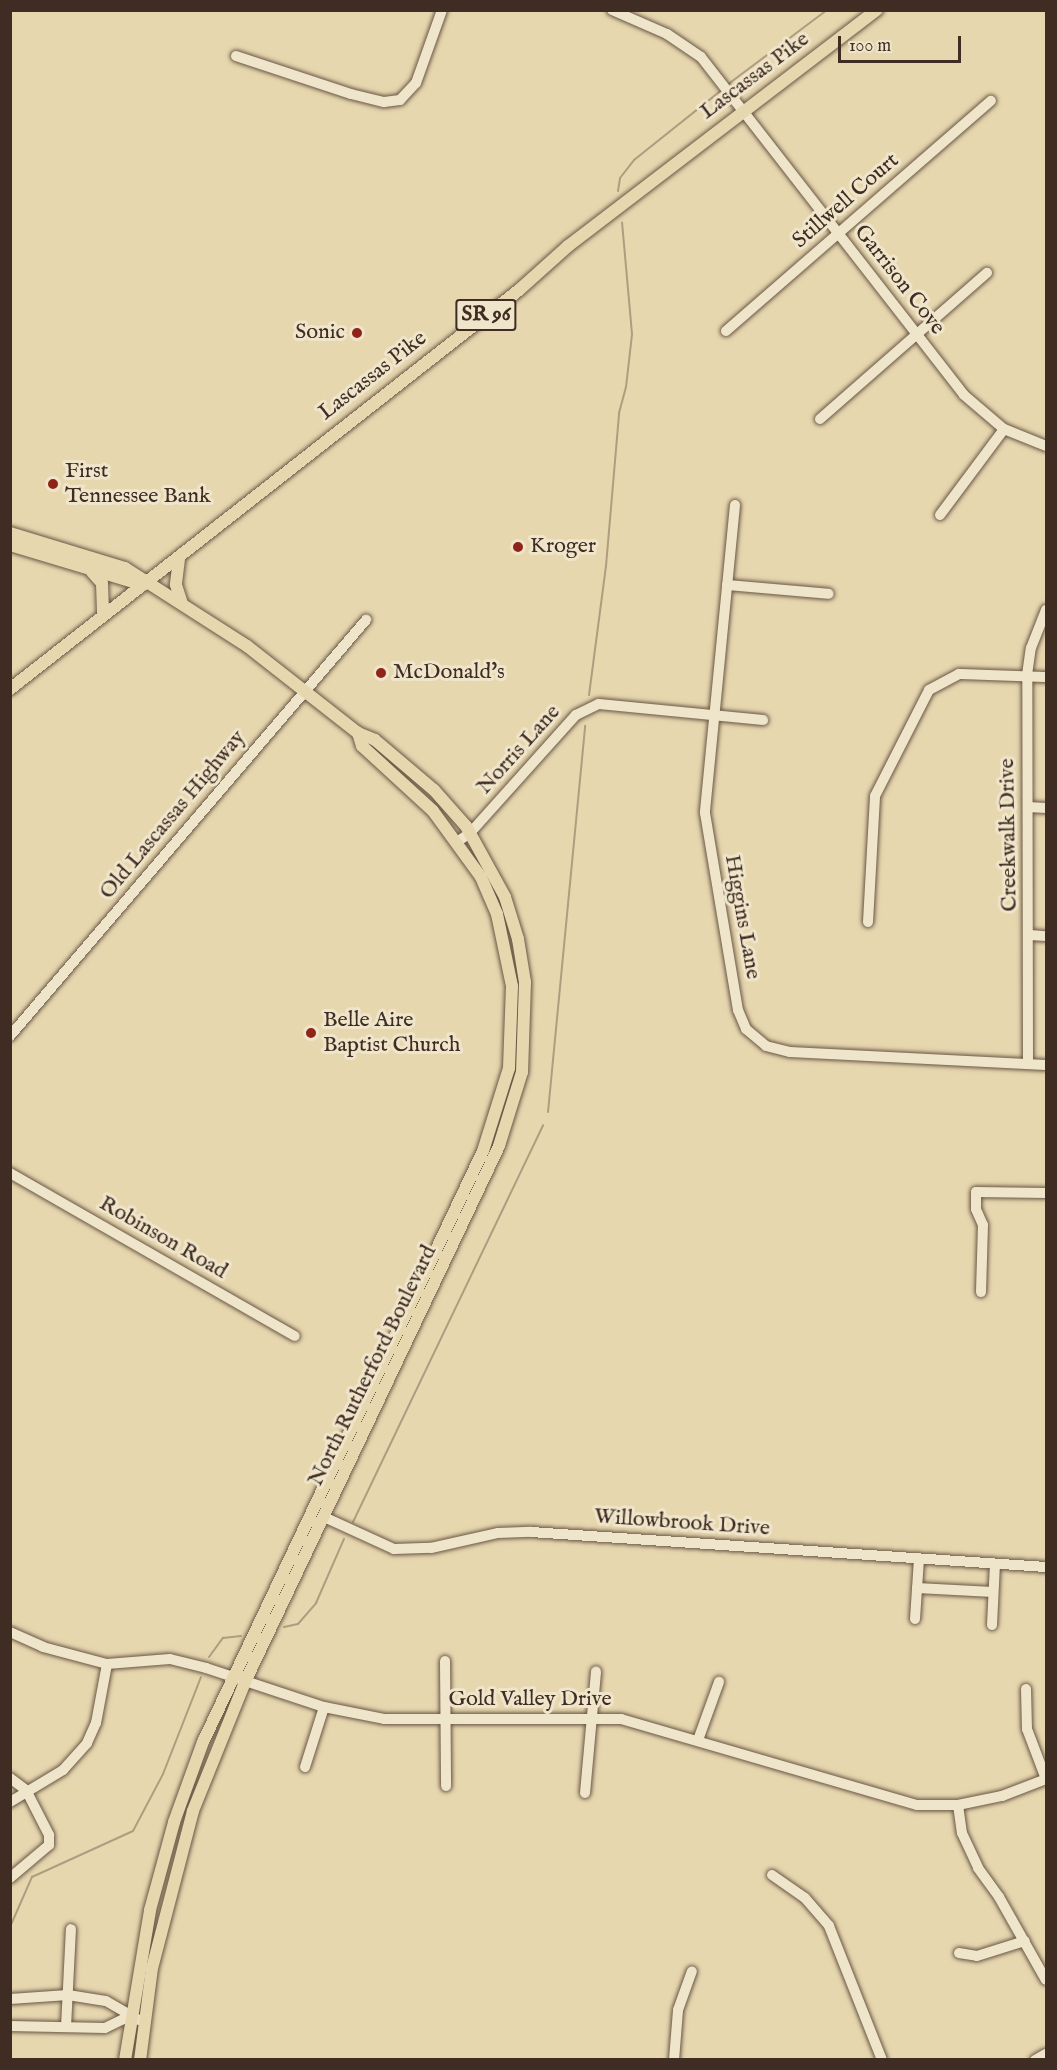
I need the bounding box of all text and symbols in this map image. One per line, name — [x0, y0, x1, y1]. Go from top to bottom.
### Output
scale bar — [841, 24, 964, 62]
street label: Lascassas Pike — [695, 26, 815, 126]
text: 100 m — [849, 35, 891, 58]
street label: Stillwell Court — [787, 148, 905, 254]
street label: Garrison Cove — [848, 220, 950, 340]
road number: SR 96 — [454, 297, 518, 333]
place label: Sonic — [295, 320, 345, 346]
street label: Lascassas Pike — [314, 326, 432, 426]
marker: Sonic — [350, 326, 364, 340]
place label: First Tennessee Bank — [65, 458, 211, 510]
marker: First Tennessee Bank — [46, 477, 60, 491]
place label: Kroger — [530, 534, 596, 560]
marker: Kroger — [511, 540, 525, 554]
place label: McDonald's — [393, 660, 505, 686]
marker: McDonald's — [374, 666, 388, 680]
street label: Norris Lane — [472, 700, 566, 800]
street label: Old Lascassas Highway — [95, 725, 251, 905]
street label: Creekwalk Drive — [994, 758, 1024, 912]
street label: Higgins Lane — [718, 853, 766, 981]
place label: Belle Aire Baptist Church — [323, 1007, 460, 1058]
marker: Belle Aire Baptist Church — [304, 1026, 318, 1040]
street label: Robinson Road — [94, 1191, 232, 1285]
street label: North Rutherford Boulevard — [303, 1241, 443, 1491]
street label: Willowbrook Drive — [593, 1504, 771, 1542]
street label: Gold Valley Drive — [448, 1687, 612, 1713]

